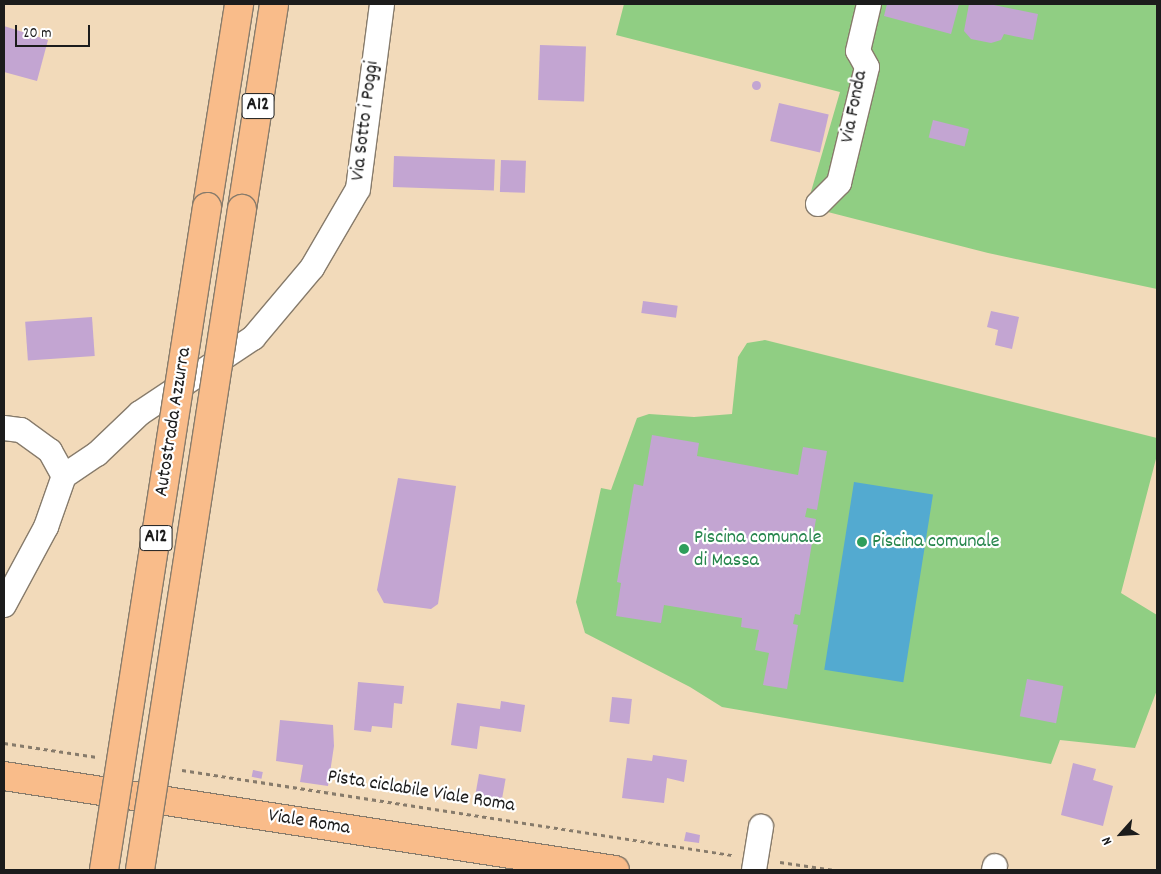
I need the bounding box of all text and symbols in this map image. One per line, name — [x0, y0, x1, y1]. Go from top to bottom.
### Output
scale bar — [18, 15, 92, 47]
text: 20 m — [23, 23, 51, 45]
street label: Via Sotto i Poggi — [347, 60, 385, 182]
street label: Via Fonda — [836, 69, 874, 145]
road number: A12 — [240, 90, 276, 122]
street label: Autostrada Azzurra — [150, 346, 198, 498]
road number: A12 — [138, 522, 174, 554]
place label: Piscina comunale di Massa — [694, 526, 822, 573]
place label: Piscina comunale — [872, 530, 1000, 554]
marker: Piscina comunale — [856, 536, 868, 548]
marker: Piscina comunale di Massa — [678, 543, 690, 555]
street label: Pista ciclabile Viale Roma — [326, 765, 516, 819]
street label: Viale Roma — [266, 805, 352, 841]
north arrow — [1096, 809, 1146, 859]
text: N — [1097, 833, 1118, 848]

